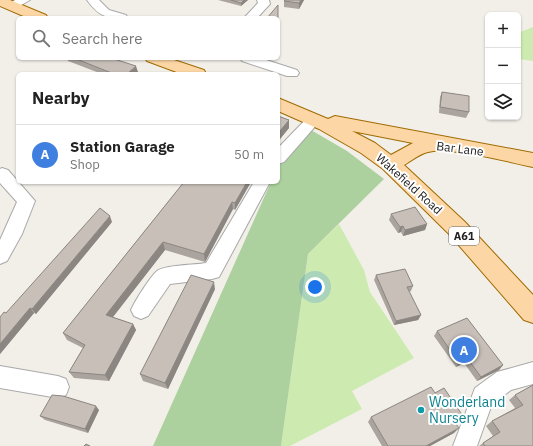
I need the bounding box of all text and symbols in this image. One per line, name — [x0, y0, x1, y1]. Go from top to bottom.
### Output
map controls — [485, 12, 521, 120]
button: + — [485, 12, 521, 48]
search box — [16, 16, 280, 60]
icon: search — [30, 27, 52, 49]
text: Search here — [62, 29, 142, 48]
button: − — [485, 48, 521, 84]
button: layers — [485, 84, 521, 120]
text: Nearby — [32, 87, 90, 109]
text: Station Garage — [70, 137, 175, 156]
street label: Bar Lane — [436, 138, 485, 159]
text: A — [41, 146, 49, 163]
text: 50 m — [234, 146, 264, 163]
street label: Wakefield Road — [373, 150, 445, 217]
text: Shop — [70, 156, 100, 173]
road number: A61 — [449, 227, 479, 245]
your location — [305, 277, 325, 297]
pin: A — [451, 335, 477, 365]
place label: Wonderland Nursery — [429, 393, 505, 427]
marker: Wonderland Nursery — [416, 405, 426, 415]

